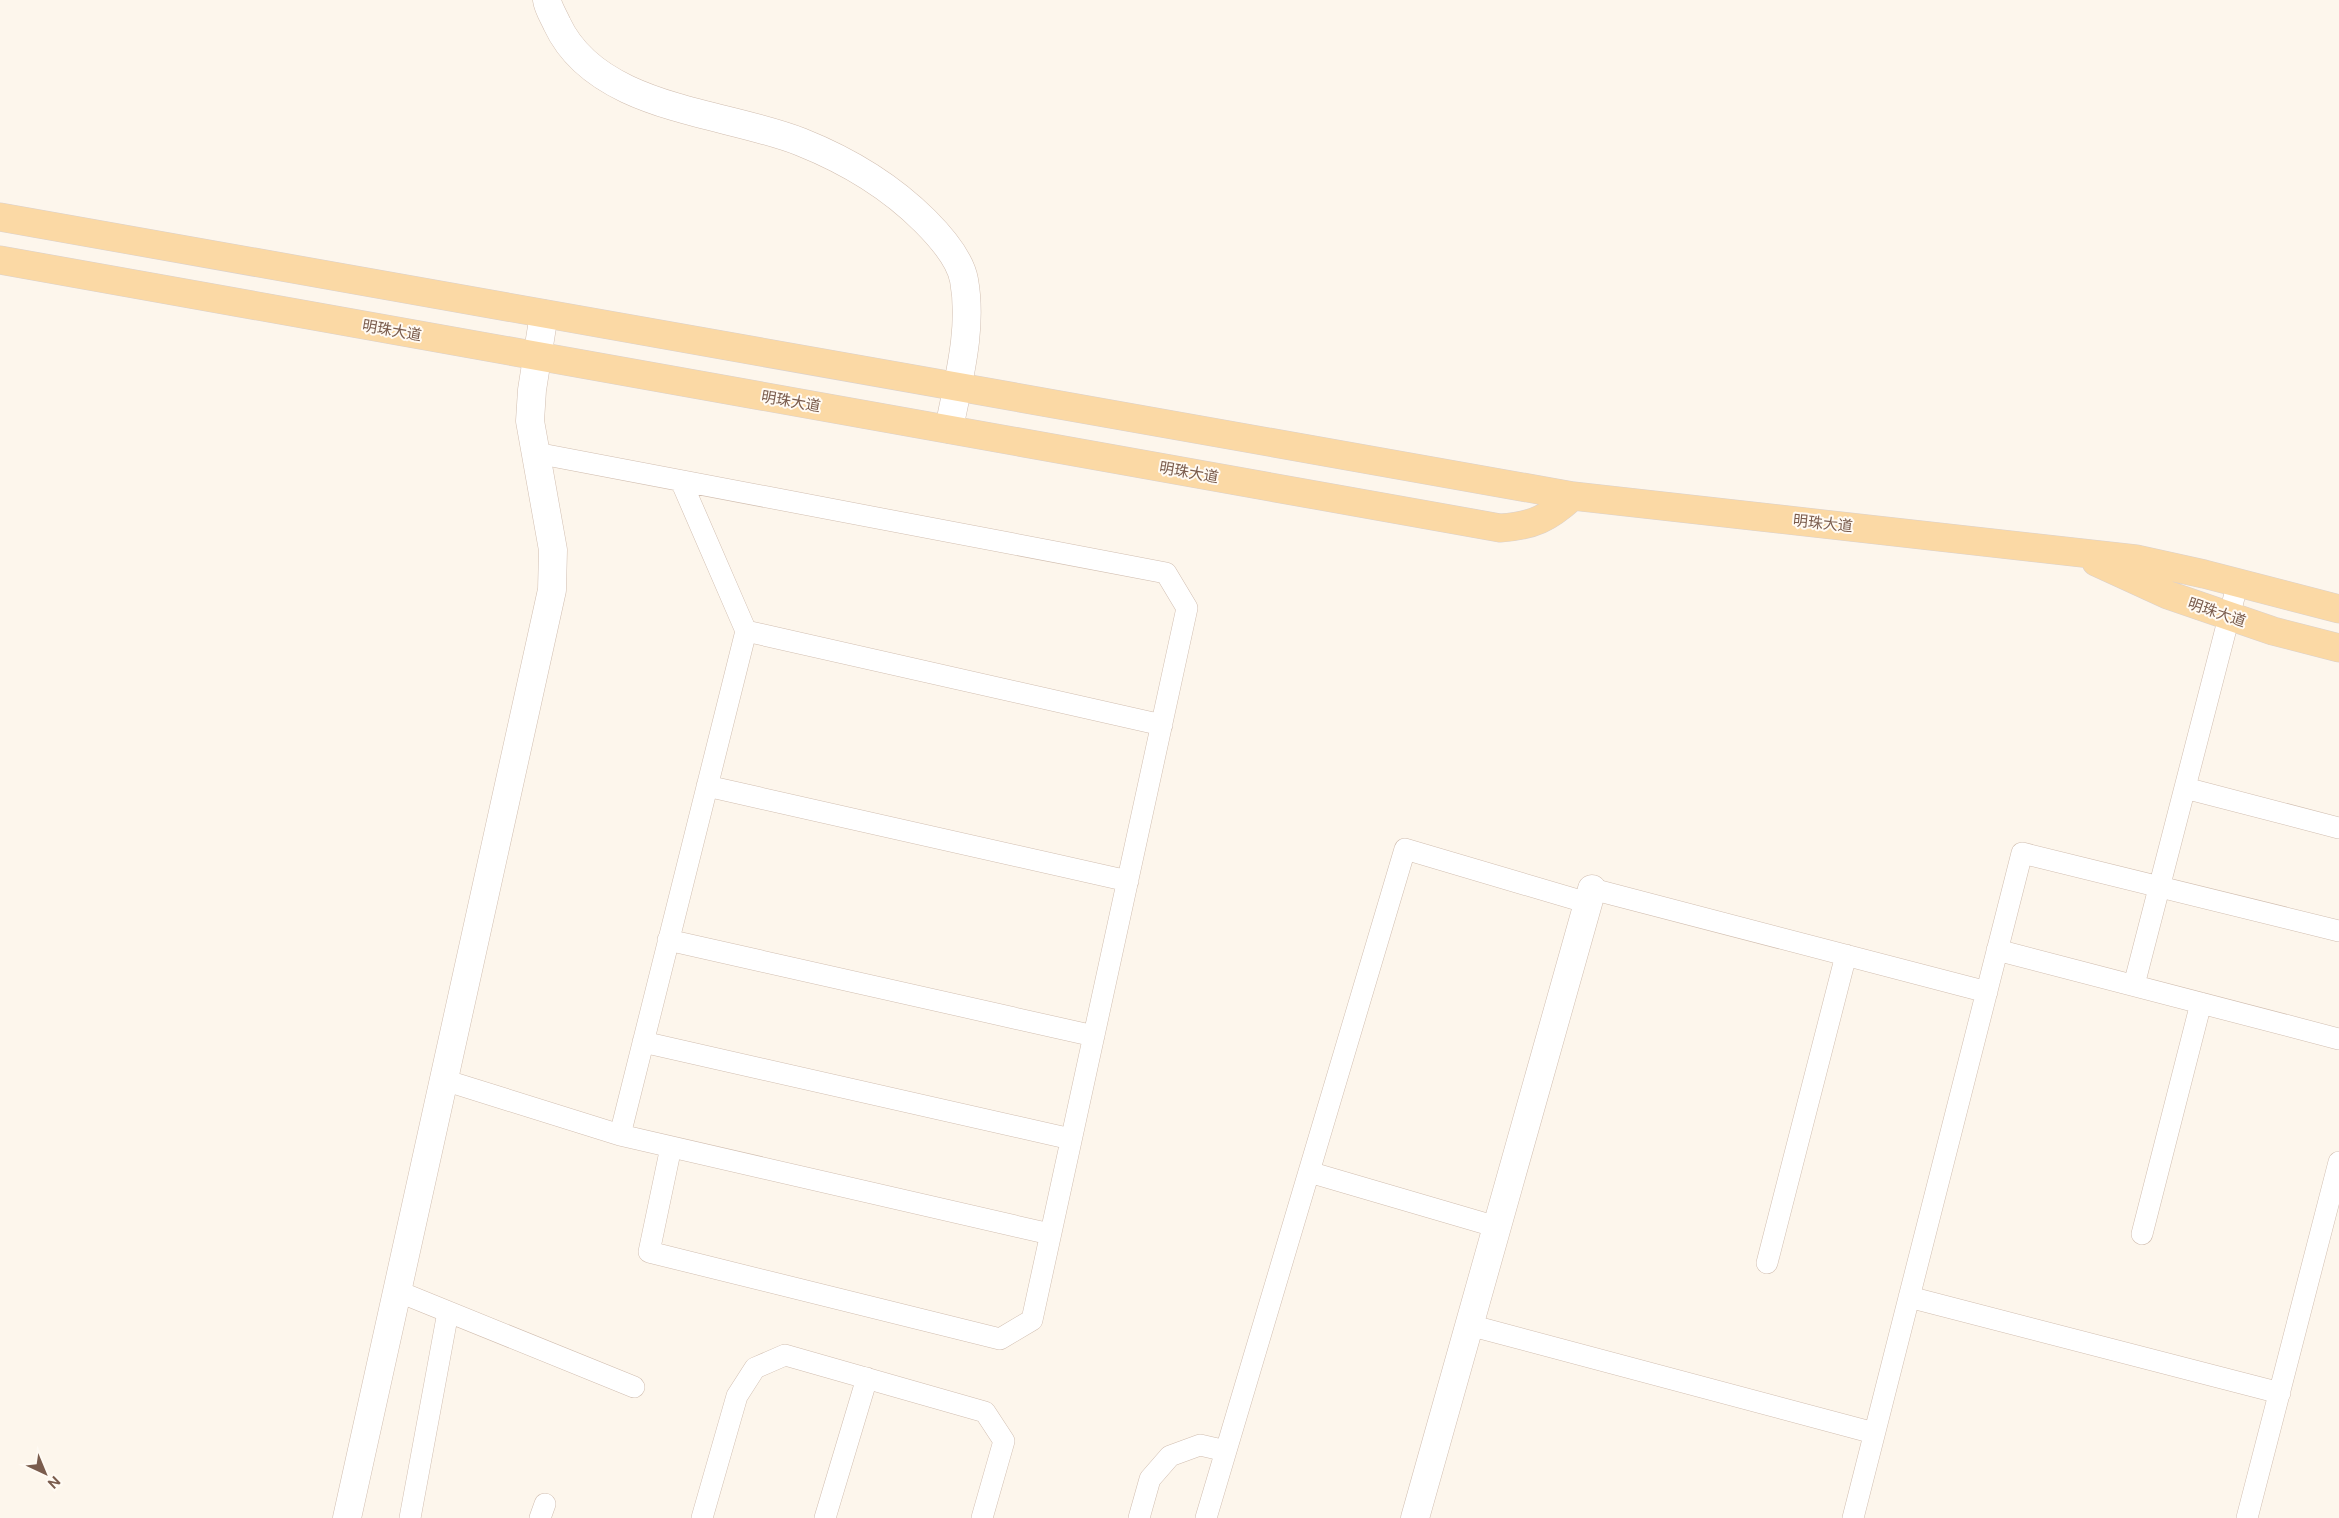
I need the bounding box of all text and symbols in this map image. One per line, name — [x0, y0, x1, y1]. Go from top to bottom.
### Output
street label: 明珠大道 — [361, 316, 423, 344]
street label: 明珠大道 — [760, 387, 822, 415]
street label: 明珠大道 — [1158, 458, 1220, 486]
street label: 明珠大道 — [1792, 511, 1854, 535]
street label: 明珠大道 — [2186, 594, 2248, 630]
north arrow — [20, 1448, 70, 1498]
text: N — [45, 1473, 64, 1492]

